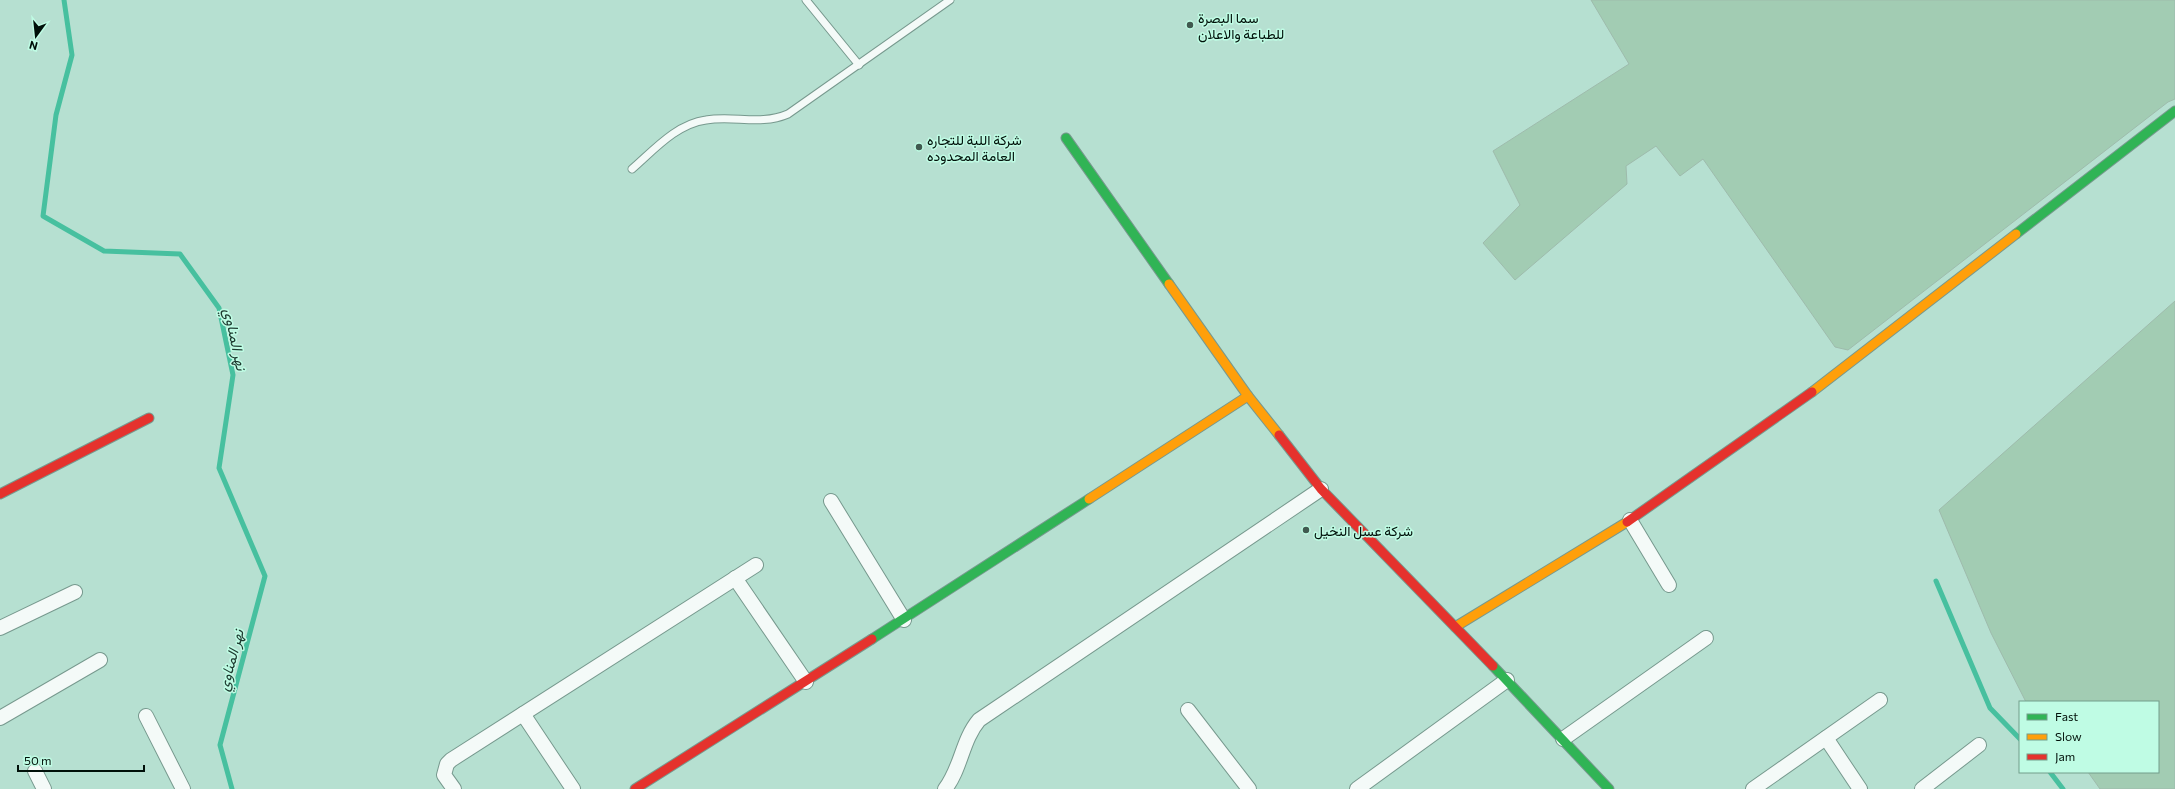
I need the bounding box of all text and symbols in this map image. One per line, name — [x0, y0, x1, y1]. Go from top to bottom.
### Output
place label: سما البصرة للطباعة والاعلان — [1198, 9, 1284, 43]
north arrow — [16, 16, 56, 56]
marker: سما البصرة للطباعة والاعلان — [1185, 20, 1195, 30]
text: N — [28, 39, 39, 53]
place label: شركة اللبة للتجاره العامة المحدوده — [927, 131, 1022, 165]
marker: شركة اللبة للتجاره العامة المحدوده — [914, 142, 924, 152]
water label: نهر المناوي — [217, 306, 252, 373]
place label: شركة عسل النخيل — [1314, 522, 1413, 540]
marker: شركة عسل النخيل — [1301, 525, 1311, 535]
water label: نهر المناوي — [213, 627, 251, 694]
legend — [2019, 701, 2159, 773]
text: Fast — [2055, 709, 2078, 723]
text: Slow — [2055, 729, 2082, 743]
scale bar — [18, 747, 144, 773]
text: Jam — [2055, 749, 2075, 764]
text: 50 m — [24, 753, 52, 767]

